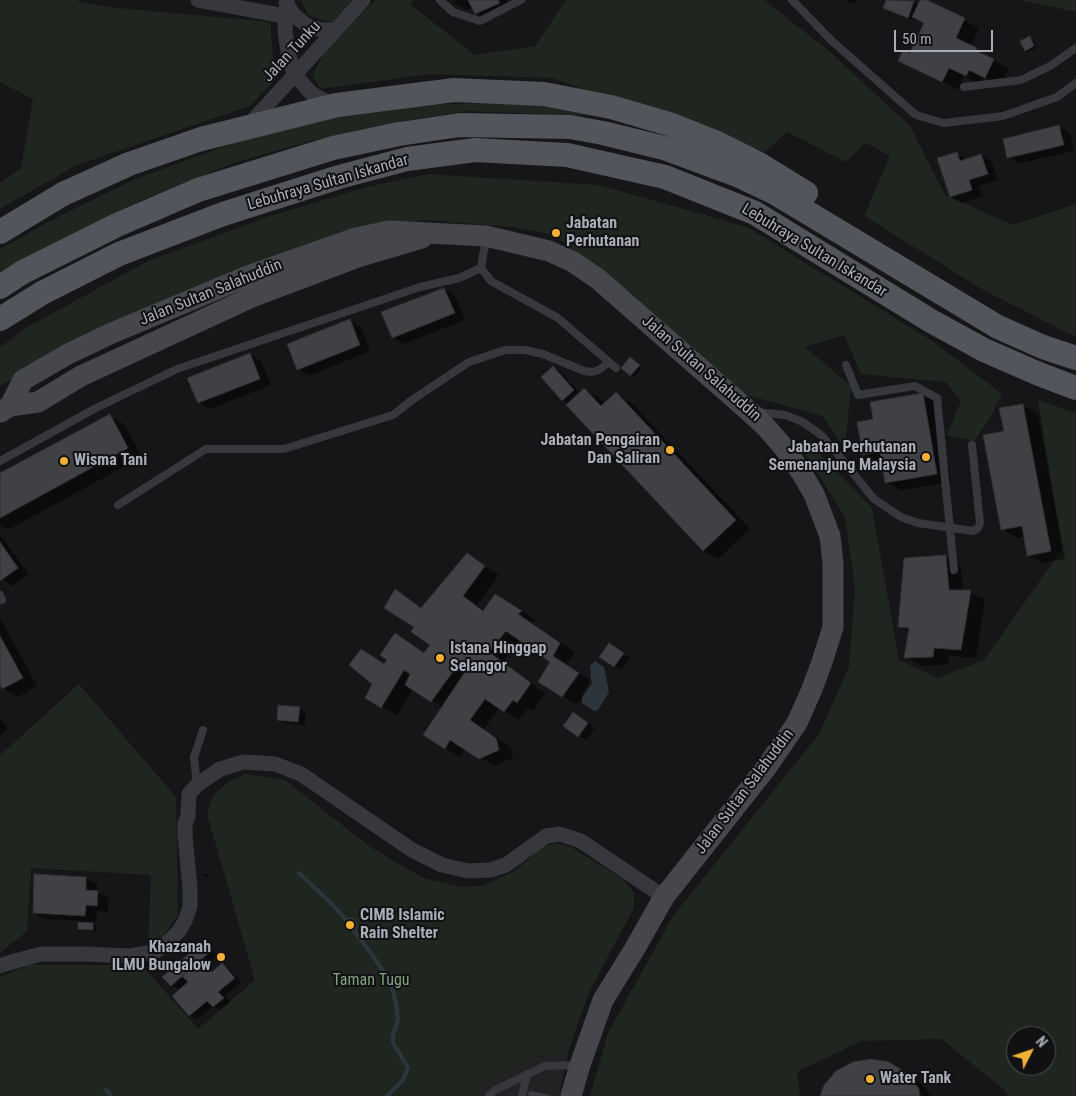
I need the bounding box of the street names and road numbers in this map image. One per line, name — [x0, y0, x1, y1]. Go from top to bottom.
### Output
street label: Jalan Tunku — [259, 18, 325, 86]
street label: Lebuhraya Sultan Iskandar — [245, 151, 411, 215]
street label: Lebuhraya Sultan Iskandar — [738, 200, 890, 302]
street label: Jalan Sultan Salahuddin — [137, 256, 285, 330]
street label: Jalan Sultan Salahuddin — [637, 312, 765, 426]
street label: Jalan Sultan Salahuddin — [692, 726, 798, 858]

